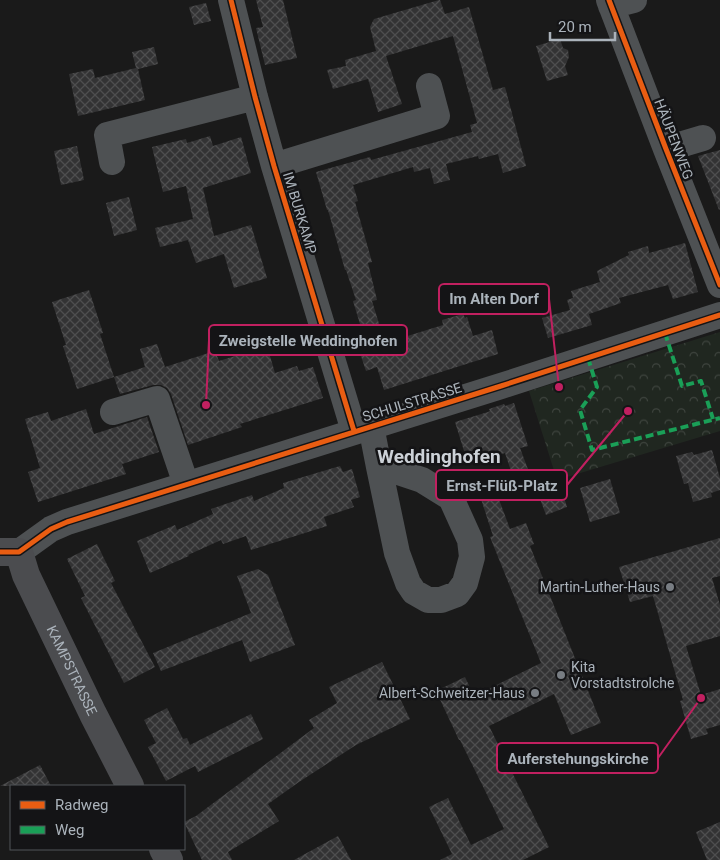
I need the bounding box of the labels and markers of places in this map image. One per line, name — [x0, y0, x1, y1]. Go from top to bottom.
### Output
callout: Im Alten Dorf — [439, 284, 549, 314]
callout: Zweigstelle Weddinghofen — [209, 325, 407, 355]
callout: Ernst-Flüß-Platz — [436, 470, 567, 500]
place label: Martin-Luther-Haus — [540, 579, 660, 595]
marker: Martin-Luther-Haus — [664, 581, 676, 593]
place label: Kita Vorstadtstrolche — [571, 659, 675, 691]
marker: Kita Vorstadtstrolche — [555, 669, 567, 681]
place label: Albert-Schweitzer-Haus — [379, 685, 525, 701]
marker: Albert-Schweitzer-Haus — [529, 687, 541, 699]
callout: Auferstehungskirche — [497, 743, 658, 773]

